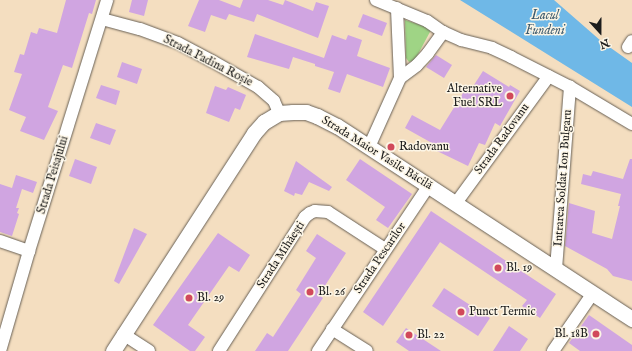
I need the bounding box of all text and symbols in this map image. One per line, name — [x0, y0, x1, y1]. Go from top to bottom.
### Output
water label: Lacul Fundeni — [525, 9, 565, 40]
north arrow — [580, 12, 620, 52]
street label: Strada Padina Roșie — [161, 32, 255, 90]
text: N — [597, 35, 611, 51]
place label: Alternative Fuel SRL — [447, 82, 502, 110]
marker: Alternative Fuel SRL — [505, 91, 515, 101]
street label: Strada Radovanu — [471, 101, 533, 177]
street label: Intrarea Soldat Ion Bulgaru — [551, 109, 575, 247]
street label: Strada Maior Vasile Băcilă — [319, 113, 435, 193]
street label: Strada Peisajului — [34, 134, 72, 216]
place label: Radovanu — [399, 140, 449, 154]
marker: Radovanu — [386, 142, 396, 152]
street label: Strada Mihăești — [254, 219, 308, 291]
street label: Strada Pescarilor — [351, 220, 409, 296]
place label: Bl. 19 — [506, 261, 532, 275]
marker: Bl. 19 — [493, 263, 503, 273]
place label: Bl. 26 — [318, 285, 345, 299]
marker: Bl. 26 — [305, 287, 315, 297]
place label: Bl. 29 — [197, 291, 224, 305]
marker: Bl. 29 — [184, 293, 194, 303]
place label: Punct Termic — [469, 305, 536, 319]
marker: Punct Termic — [456, 307, 466, 317]
place label: Bl. 18B — [554, 327, 588, 341]
place label: Bl. 22 — [417, 328, 445, 342]
marker: Bl. 18B — [591, 329, 601, 339]
marker: Bl. 22 — [404, 330, 414, 340]

